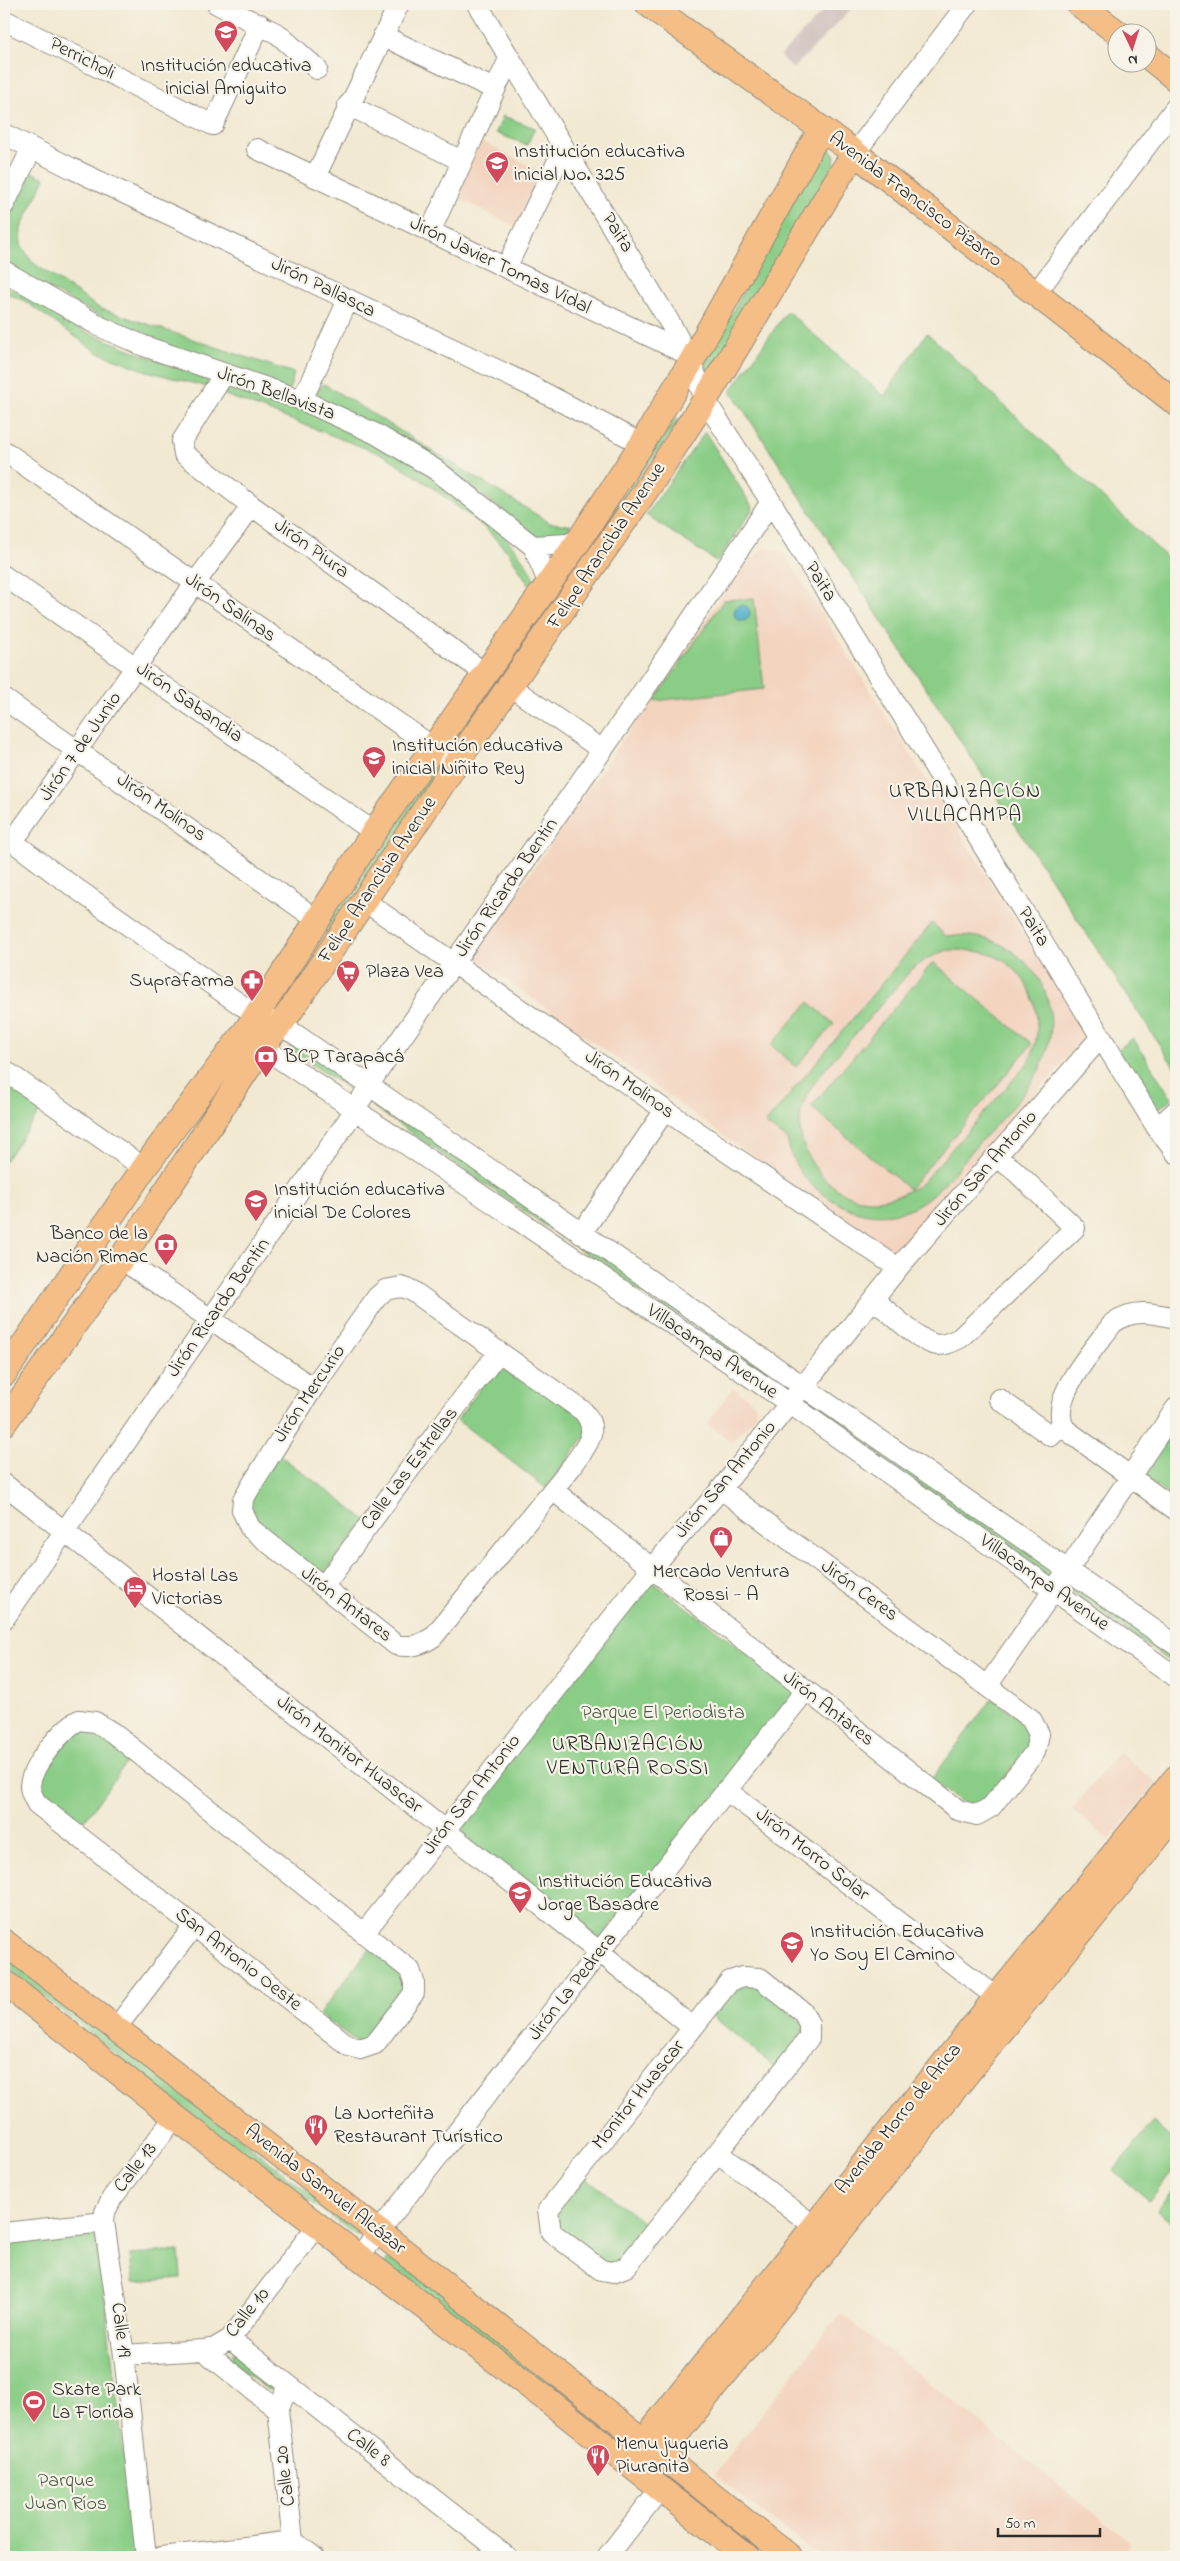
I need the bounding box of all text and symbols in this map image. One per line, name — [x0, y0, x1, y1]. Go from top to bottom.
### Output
school or university icon: Institución educativa inicial Amiguito — [213, 19, 239, 53]
north arrow — [1108, 22, 1158, 72]
street label: Perricholi — [44, 30, 120, 88]
text: N — [1127, 49, 1138, 70]
place label: Institución educativa inicial Amiguito — [141, 52, 312, 105]
street label: Avenida Francisco Pizarro — [822, 125, 1008, 275]
place label: Institución educativa inicial No. 325 — [514, 138, 685, 190]
school or university icon: Institución educativa inicial No. 325 — [484, 150, 510, 184]
street label: Paita — [593, 207, 641, 259]
street label: Jirón Javier Tomas Vidal — [404, 209, 596, 323]
street label: Jirón Pallasca — [266, 250, 380, 326]
street label: Jirón Bellavista — [213, 359, 339, 429]
street label: Felipe Arancibia Avenue — [540, 457, 674, 636]
street label: Jirón Piura — [267, 512, 355, 586]
street label: Paita — [796, 556, 844, 608]
street label: Jirón Salinas — [178, 566, 282, 650]
street label: Jirón Sabandia — [129, 655, 249, 751]
street label: Jirón 7 de Junio — [32, 686, 130, 808]
place label: Institución educativa inicial Niñito Rey — [392, 732, 563, 784]
school or university icon: Institución educativa inicial Niñito Rey — [361, 745, 387, 779]
street label: Jirón Molinos — [110, 766, 212, 850]
district label: URBANIZACIÓN VILLACAMPA — [889, 777, 1041, 831]
street label: Felipe Arancibia Avenue — [311, 791, 445, 970]
street label: Jirón Ricardo Bentin — [448, 812, 566, 964]
street label: Paita — [1009, 901, 1057, 953]
place label: Plaza Vea — [366, 958, 444, 987]
supermarket icon: Plaza Vea — [335, 959, 361, 993]
place label: Suprafarma — [129, 967, 234, 996]
pharmacy icon: Suprafarma — [239, 968, 265, 1002]
place label: BCP Tarapacá — [283, 1043, 404, 1072]
street label: Jirón Molinos — [578, 1043, 680, 1127]
bank icon: BCP Tarapacá — [253, 1044, 279, 1078]
street label: Jirón San Antonio — [927, 1104, 1045, 1234]
place label: Institución educativa inicial De Colores — [274, 1176, 445, 1228]
school or university icon: Institución educativa inicial De Colores — [243, 1188, 269, 1222]
place label: Banco de la Nación Rimac — [36, 1220, 148, 1272]
bank icon: Banco de la Nación Rimac — [153, 1232, 179, 1266]
street label: Jirón Ricardo Bentin — [160, 1232, 278, 1384]
street label: Villacampa Avenue — [640, 1297, 784, 1407]
street label: Jirón Mercurio — [266, 1339, 354, 1449]
street label: Calle Las Estrellas — [354, 1401, 466, 1537]
street label: Jirón San Antonio — [668, 1415, 784, 1545]
shop icon: Mercado Ventura Rossi - A — [708, 1525, 734, 1559]
street label: Villacampa Avenue — [972, 1527, 1115, 1639]
street label: Jirón Ceres — [814, 1553, 904, 1629]
place label: Mercado Ventura Rossi - A — [653, 1558, 789, 1610]
street label: Jirón Antares — [294, 1560, 398, 1650]
place label: Hostal Las Victorias — [151, 1562, 238, 1614]
hotel icon: Hostal Las Victorias — [122, 1575, 148, 1609]
street label: Jirón Antares — [776, 1664, 880, 1754]
street label: Jirón Monitor Huascar — [270, 1688, 429, 1822]
park label: Parque El Periodista — [581, 1699, 745, 1728]
street label: Jirón San Antonio — [415, 1728, 529, 1862]
district label: URBANIZACIÓN VENTURA ROSSI — [546, 1730, 709, 1784]
street label: Jirón Morro Solar — [749, 1801, 876, 1909]
place label: Institución Educativa Jorge Basadre — [538, 1868, 712, 1921]
school or university icon: Institución Educativa Jorge Basadre — [507, 1880, 533, 1914]
street label: San Antonio Oeste — [168, 1901, 308, 2019]
place label: Institución Educativa Yo Soy El Camino — [810, 1918, 984, 1970]
street label: Jirón La Pedrera — [521, 1927, 625, 2047]
school or university icon: Institución Educativa Yo Soy El Camino — [779, 1930, 805, 1964]
street label: Monitor Huascar — [586, 2033, 693, 2156]
street label: Avenida Morro de Arica — [829, 2037, 969, 2201]
place label: La Norteñita Restaurant Turístico — [334, 2100, 503, 2152]
restaurant icon: La Norteñita Restaurant Turístico — [303, 2113, 329, 2147]
street label: Avenida Samuel Alcázar — [238, 2118, 413, 2263]
street label: Calle 13 — [107, 2137, 165, 2199]
street label: Calle 10 — [219, 2281, 278, 2344]
street label: Calle 19 — [102, 2301, 138, 2359]
place label: Skate Park La Florida — [52, 2376, 141, 2428]
sports icon: Skate Park La Florida — [21, 2389, 47, 2423]
street label: Calle 8 — [339, 2421, 397, 2475]
place label: Menu jugueria Piuranita — [616, 2430, 729, 2482]
restaurant icon: Menu jugueria Piuranita — [585, 2443, 611, 2477]
street label: Calle 20 — [268, 2444, 304, 2508]
park label: Parque Juan Ríos — [25, 2467, 107, 2519]
scale bar — [998, 2506, 1100, 2538]
text: 50 m — [1005, 2513, 1036, 2535]

